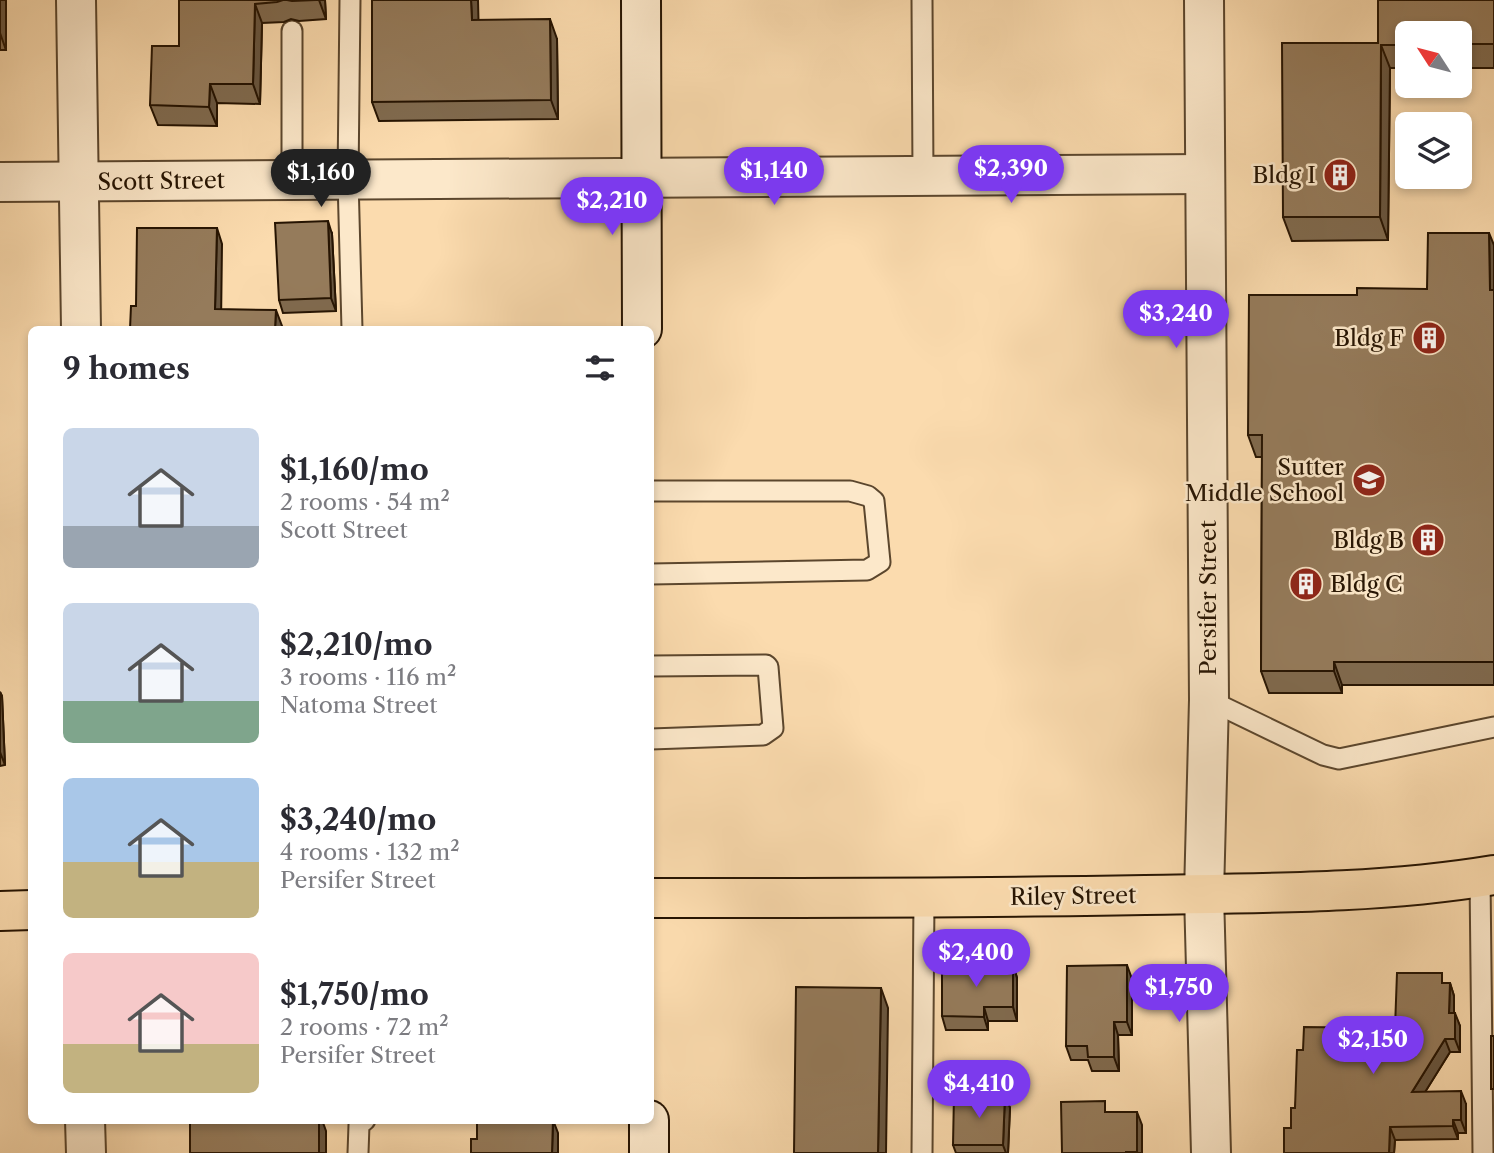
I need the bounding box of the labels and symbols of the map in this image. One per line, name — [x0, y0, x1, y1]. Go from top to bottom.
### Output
north arrow — [1395, 21, 1472, 98]
pin: $2,390 — [954, 146, 1068, 205]
pin: $1,140 — [717, 148, 831, 207]
pin: $1,160 — [264, 150, 378, 209]
building icon: Bldg I — [1321, 156, 1359, 194]
place label: Bldg I — [1252, 161, 1316, 189]
street label: Scott Street — [97, 166, 225, 196]
pin: $2,210 — [555, 177, 669, 237]
pin: $3,240 — [1119, 290, 1233, 350]
building icon: Bldg F — [1410, 319, 1448, 357]
place label: Bldg F — [1334, 324, 1404, 352]
place label: Sutter Middle School — [1185, 453, 1344, 507]
school or university icon: Sutter Middle School — [1350, 461, 1388, 499]
street label: Persifer Street — [1194, 520, 1222, 676]
building icon: Bldg B — [1409, 521, 1447, 559]
place label: Bldg B — [1333, 526, 1404, 554]
building icon: Bldg C — [1287, 565, 1325, 603]
place label: Bldg C — [1330, 570, 1403, 598]
street label: Riley Street — [1010, 881, 1136, 911]
pin: $2,400 — [919, 930, 1033, 989]
pin: $1,750 — [1122, 964, 1236, 1024]
pin: $2,150 — [1316, 1016, 1430, 1076]
pin: $4,410 — [922, 1060, 1036, 1120]

